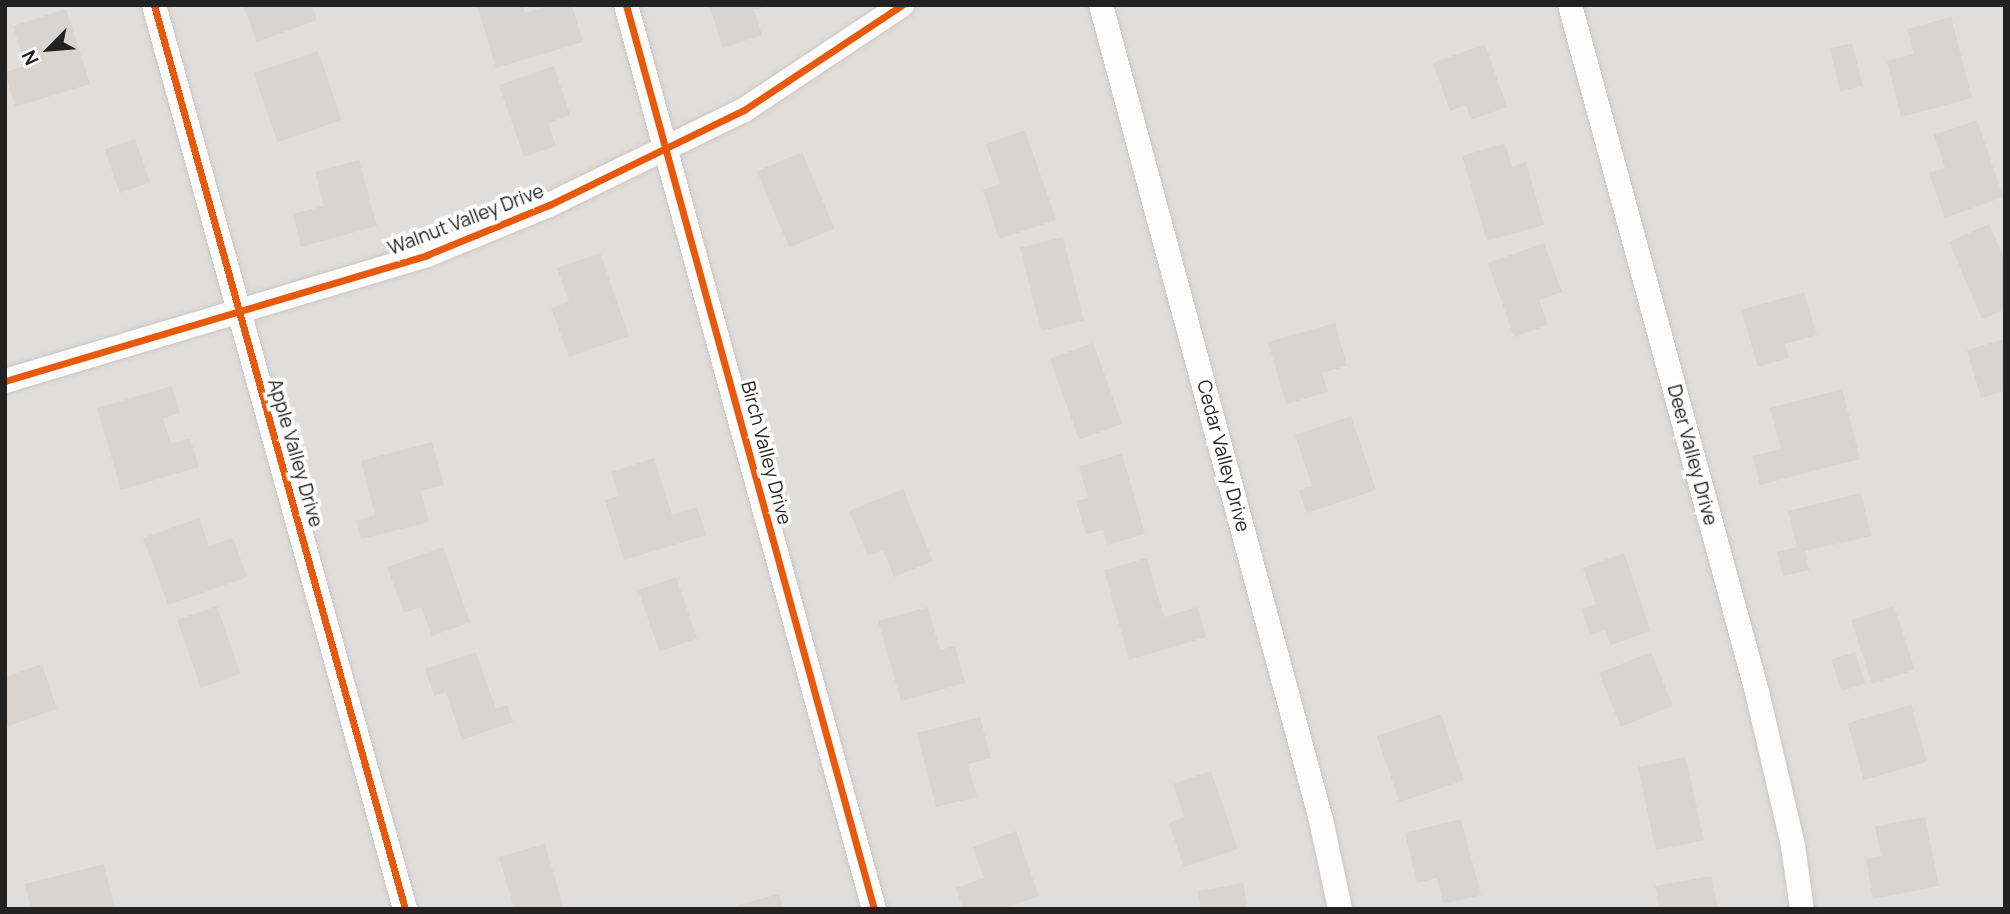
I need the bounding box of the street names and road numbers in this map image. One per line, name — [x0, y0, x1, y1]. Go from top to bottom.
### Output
street label: Walnut Valley Drive — [385, 180, 547, 260]
street label: Apple Valley Drive — [263, 376, 327, 530]
street label: Cedar Valley Drive — [1192, 378, 1254, 534]
street label: Birch Valley Drive — [736, 379, 796, 527]
street label: Deer Valley Drive — [1662, 382, 1722, 528]

